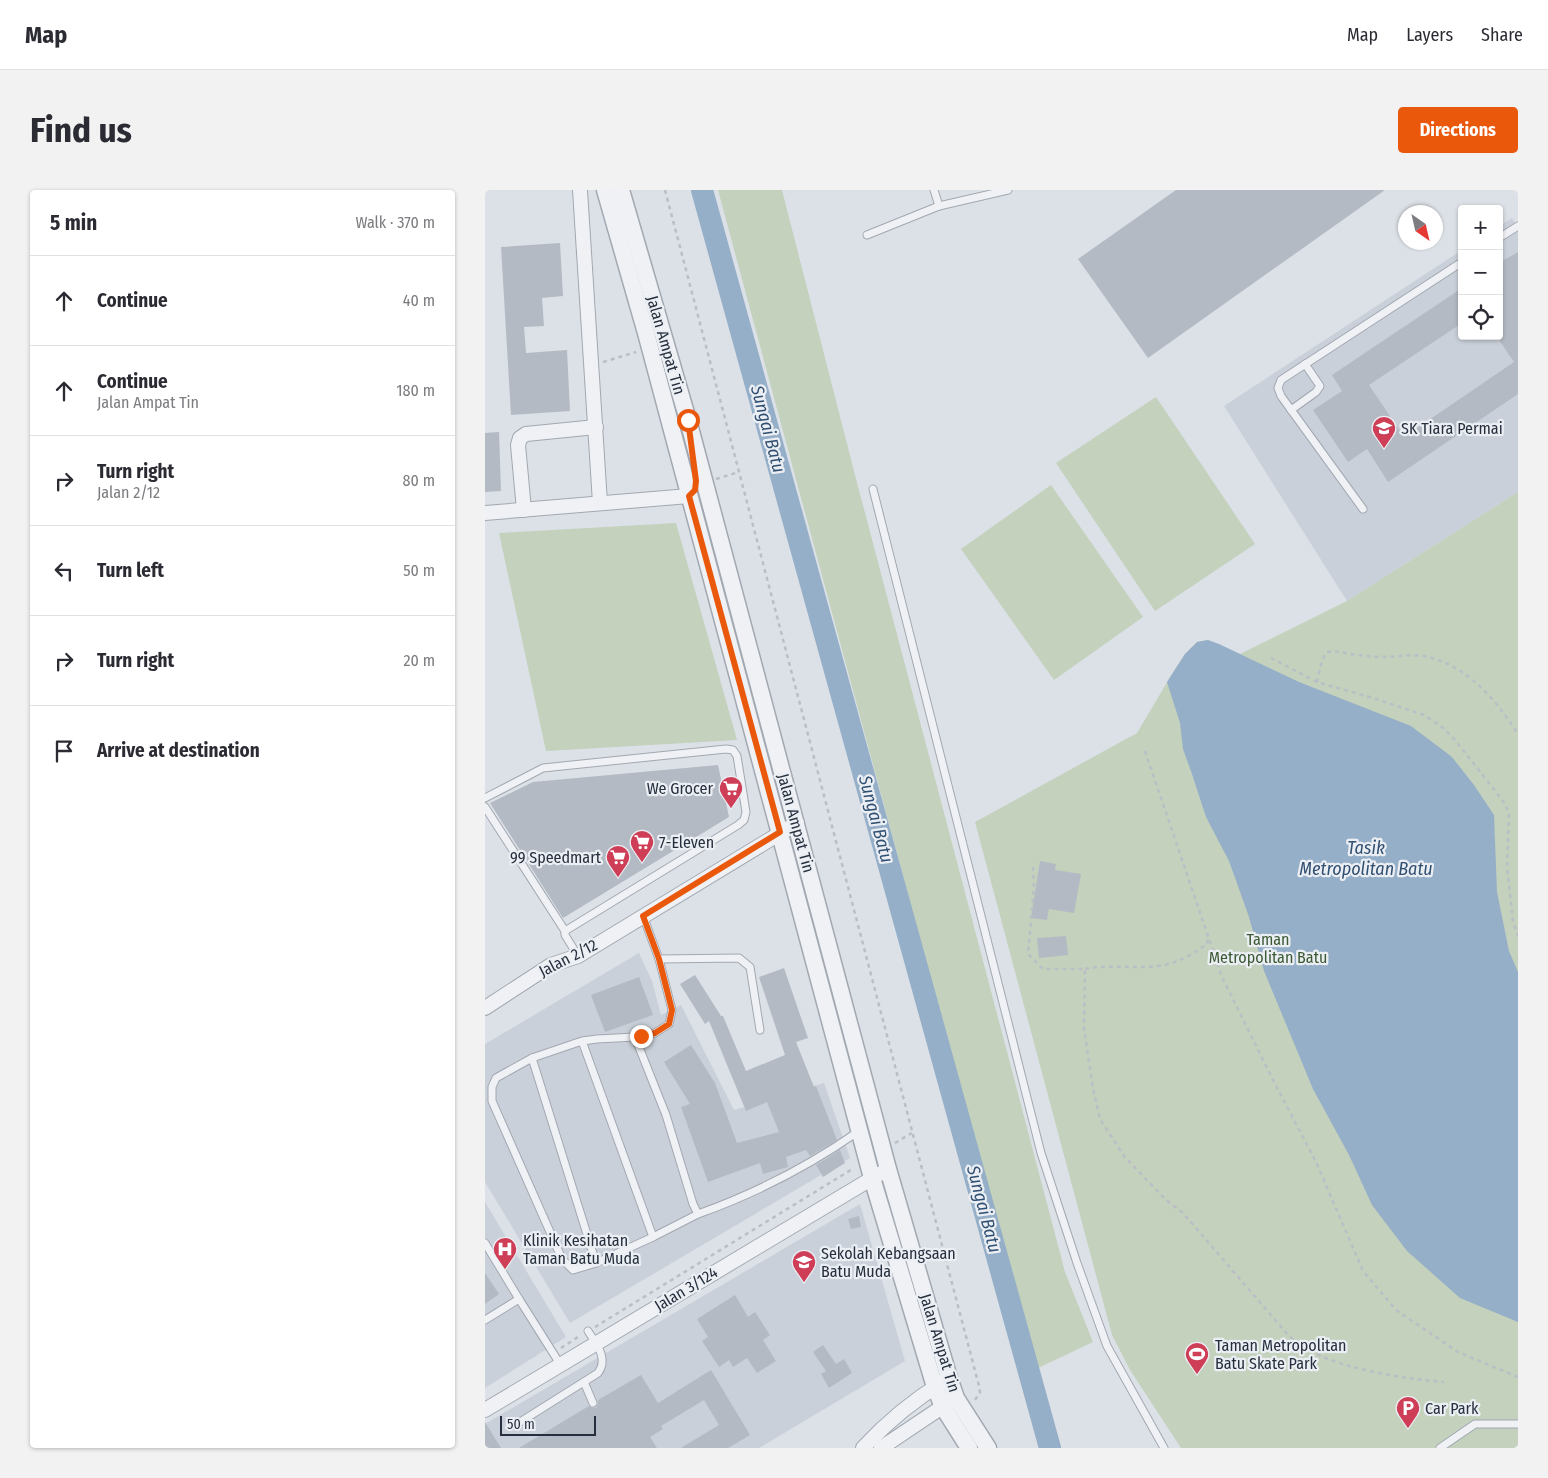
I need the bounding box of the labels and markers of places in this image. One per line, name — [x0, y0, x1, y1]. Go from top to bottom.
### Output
school or university icon: SK Tiara Permai — [1371, 415, 1397, 449]
place label: SK Tiara Permai — [1401, 419, 1503, 438]
supermarket icon: We Grocer — [718, 775, 744, 809]
place label: We Grocer — [647, 779, 713, 798]
supermarket icon: 7-Eleven — [629, 829, 655, 863]
place label: 7-Eleven — [659, 833, 714, 852]
supermarket icon: 99 Speedmart — [605, 844, 631, 878]
place label: 99 Speedmart — [510, 848, 602, 867]
place label: Klinik Kesihatan Taman Batu Muda — [523, 1231, 640, 1268]
hospital icon: Klinik Kesihatan Taman Batu Muda — [492, 1236, 518, 1270]
place label: Sekolah Kebangsaan Batu Muda — [821, 1244, 956, 1281]
school or university icon: Sekolah Kebangsaan Batu Muda — [791, 1249, 817, 1283]
place label: Taman Metropolitan Batu Skate Park — [1215, 1336, 1346, 1373]
sports icon: Taman Metropolitan Batu Skate Park — [1184, 1341, 1210, 1375]
parking icon: Car Park — [1395, 1395, 1421, 1429]
place label: Car Park — [1425, 1399, 1479, 1418]

